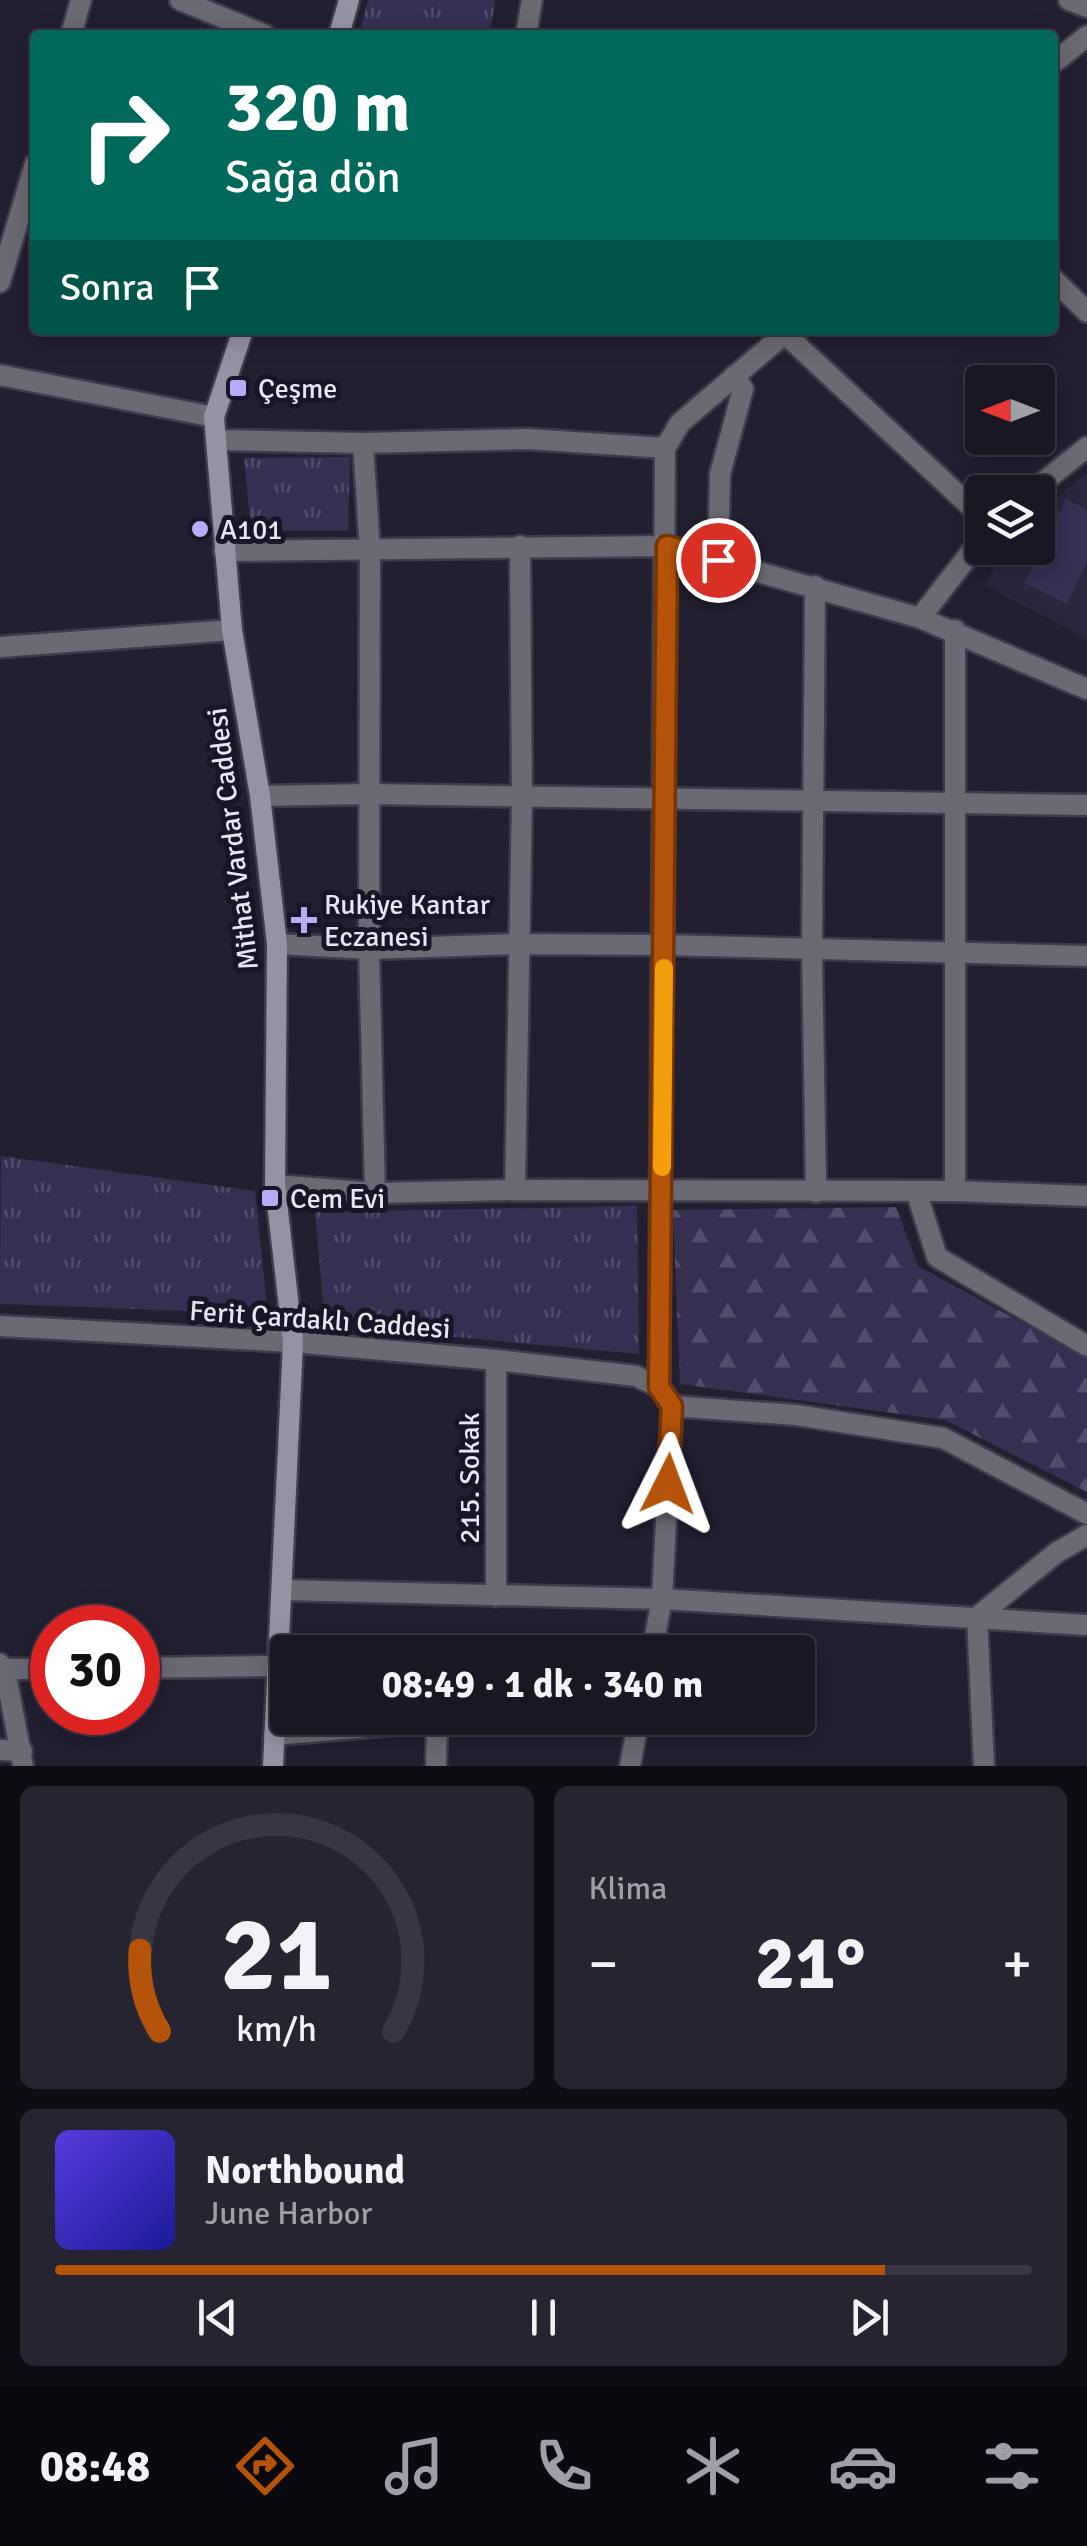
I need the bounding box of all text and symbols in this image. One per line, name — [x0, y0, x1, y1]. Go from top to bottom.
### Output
text: 320 m — [225, 64, 410, 150]
icon: right — [60, 70, 190, 200]
text: Sağa dön — [225, 150, 401, 205]
icon: arrive — [175, 260, 230, 315]
text: Sonra — [60, 264, 155, 311]
north arrow — [965, 365, 1055, 455]
map controls — [965, 365, 1055, 565]
place label: Çeşme — [258, 372, 337, 406]
marker: Çeşme — [227, 377, 249, 399]
button: layers — [965, 475, 1055, 565]
place label: A101 — [220, 513, 282, 547]
marker: A101 — [189, 518, 211, 540]
pin — [676, 518, 761, 603]
icon: arrive — [691, 533, 746, 588]
street label: Mithat Vardar Caddesi — [200, 706, 266, 972]
place label: Rukiye Kantar Eczanesi — [324, 888, 491, 954]
marker: Rukiye Kantar Eczanesi — [293, 909, 315, 931]
place label: Cem Evi — [290, 1182, 385, 1216]
marker: Cem Evi — [259, 1187, 281, 1209]
street label: Ferit Çardaklı Caddesi — [188, 1294, 452, 1346]
street label: 215. Sokak — [453, 1412, 487, 1544]
position arrow — [616, 1432, 720, 1536]
speed limit sign: 30 — [30, 1605, 160, 1735]
text: 08:49 · 1 dk · 340 m — [382, 1661, 703, 1708]
text: Klima — [589, 1869, 667, 1908]
text: 21 — [221, 1891, 333, 2019]
text: 21° — [755, 1917, 866, 2010]
text: − — [589, 1930, 618, 1998]
text: + — [1002, 1930, 1032, 1998]
text: km/h — [236, 2007, 317, 2051]
text: Northbound — [205, 2147, 405, 2194]
text: June Harbor — [205, 2194, 372, 2233]
icon: previous — [190, 2290, 245, 2345]
icon: pause — [516, 2290, 571, 2345]
icon: next — [842, 2290, 897, 2345]
icon: directions — [230, 2431, 300, 2501]
icon: music — [379, 2431, 449, 2501]
icon: phone — [529, 2431, 599, 2501]
icon: climate — [678, 2431, 748, 2501]
icon: car — [828, 2431, 898, 2501]
icon: filters — [977, 2431, 1047, 2501]
text: 08:48 — [40, 2439, 150, 2494]

